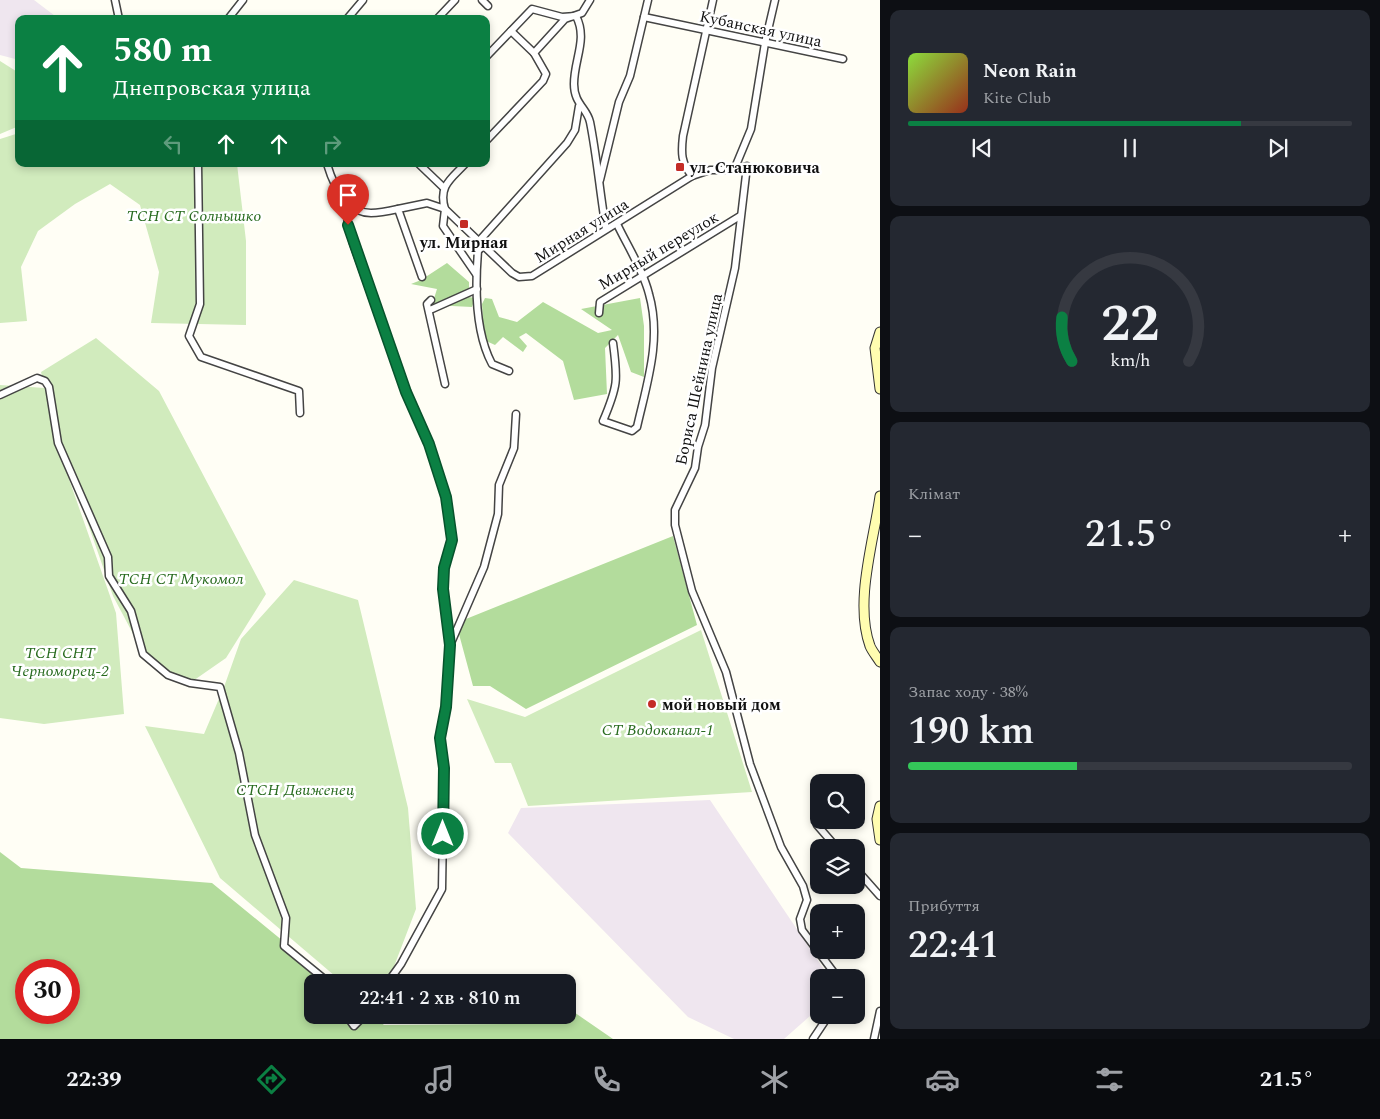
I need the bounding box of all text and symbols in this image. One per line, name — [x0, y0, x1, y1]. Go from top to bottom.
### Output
street label: Кубанская улица — [697, 4, 824, 54]
text: 580 m — [113, 24, 212, 77]
icon: ahead — [30, 35, 95, 100]
text: Neon Rain — [983, 57, 1077, 86]
text: Днепровская улица — [113, 72, 311, 105]
text: Kite Club — [983, 86, 1051, 110]
icon: left — [159, 130, 187, 158]
icon: ahead — [212, 130, 240, 158]
icon: ahead — [265, 130, 293, 158]
icon: right — [318, 130, 346, 158]
icon: previous — [968, 134, 996, 162]
icon: pause — [1116, 134, 1144, 162]
icon: next — [1264, 134, 1292, 162]
place label: ул. Станюковича — [689, 156, 821, 180]
marker: ул. Станюковича — [674, 161, 686, 173]
pin — [327, 174, 369, 225]
icon: arrive — [334, 181, 362, 209]
street label: Мирная улица — [530, 192, 633, 269]
park label: ТСН СТ Солнышко — [127, 204, 261, 228]
street label: Мирный переулок — [594, 205, 723, 296]
marker: ул. Мирная — [458, 218, 470, 230]
place label: ул. Мирная — [419, 231, 508, 255]
text: 22 — [1101, 285, 1159, 364]
street label: Бориса Шейнина улица — [669, 291, 729, 467]
text: km/h — [1110, 347, 1150, 374]
text: Клімат — [908, 482, 960, 506]
text: 21.5° — [1085, 506, 1175, 564]
text: − — [908, 514, 922, 557]
text: + — [1338, 514, 1352, 557]
park label: ТСН СТ Мукомол — [118, 567, 244, 591]
park label: ТСН СНТ Черноморец-2 — [11, 641, 109, 683]
text: Запас ходу · 38% — [908, 680, 1028, 704]
place label: мой новый дом — [662, 693, 781, 717]
marker: мой новый дом — [646, 698, 658, 710]
text: 190 km — [908, 703, 1034, 761]
park label: СТ Водоканал-1 — [602, 718, 714, 742]
map controls — [810, 774, 865, 1024]
button: search — [810, 774, 865, 829]
park label: СТСН Движенец — [236, 778, 355, 802]
position arrow — [416, 807, 468, 859]
button: layers — [810, 839, 865, 894]
text: Прибуття — [908, 894, 980, 918]
button: + — [810, 904, 865, 959]
text: 22:41 — [908, 917, 999, 975]
speed limit sign: 30 — [15, 959, 80, 1024]
button: − — [810, 969, 865, 1024]
text: 22:41 · 2 хв · 810 m — [359, 984, 521, 1013]
icon: directions — [254, 1062, 289, 1097]
icon: music — [422, 1062, 457, 1097]
icon: phone — [589, 1062, 624, 1097]
icon: climate — [757, 1062, 792, 1097]
icon: car — [925, 1062, 960, 1097]
icon: filters — [1092, 1062, 1127, 1097]
text: 22:39 — [66, 1063, 122, 1096]
text: 21.5° — [1260, 1063, 1314, 1096]

